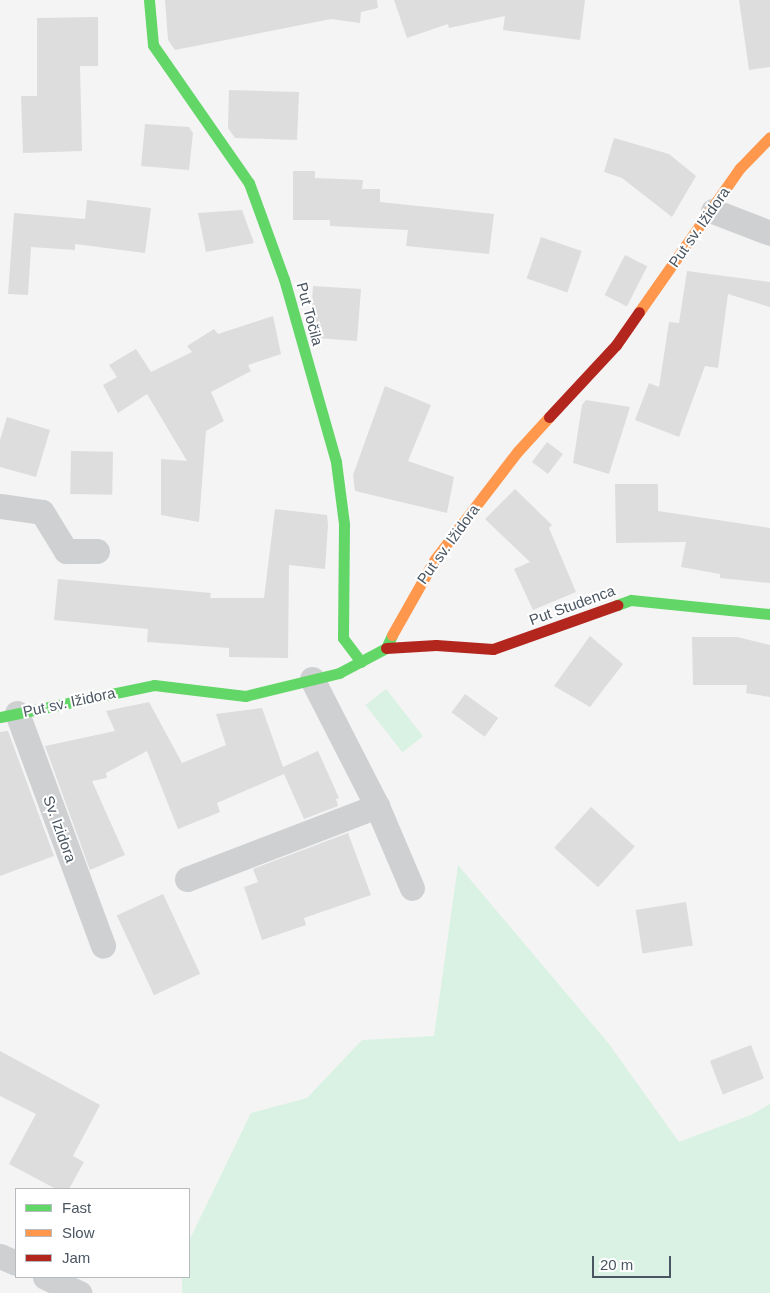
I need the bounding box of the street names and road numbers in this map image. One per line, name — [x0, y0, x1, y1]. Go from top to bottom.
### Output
street label: Put sv. Ižidora — [665, 183, 733, 271]
street label: Put Točila — [293, 280, 327, 348]
street label: Put sv. Ižidora — [413, 501, 483, 587]
street label: Put Studenca — [527, 581, 617, 629]
street label: Put sv. Ižidora — [21, 683, 117, 721]
street label: Sv. Izidora — [40, 793, 80, 865]

